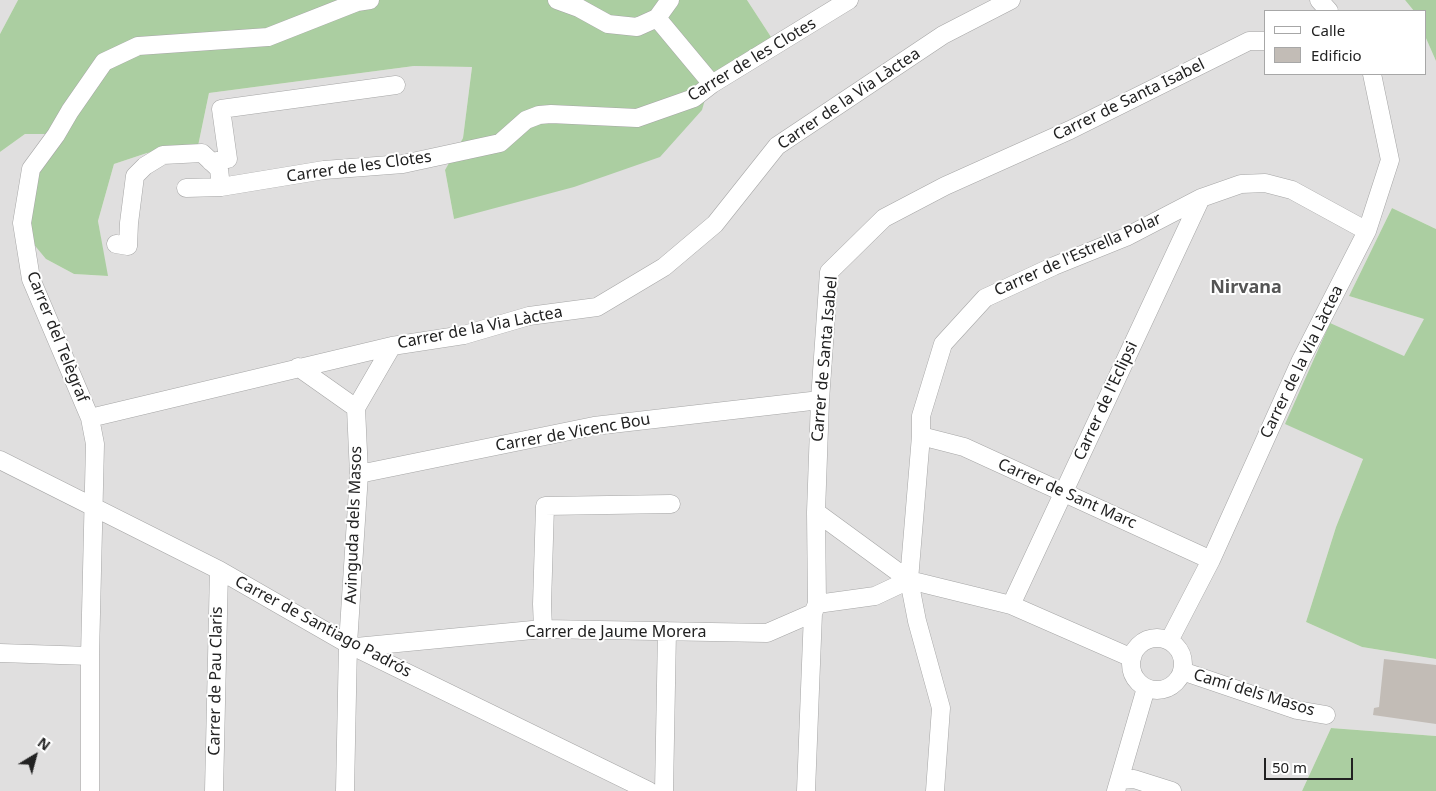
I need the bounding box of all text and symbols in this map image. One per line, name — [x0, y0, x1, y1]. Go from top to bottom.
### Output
legend — [1264, 10, 1426, 75]
street label: Carrer de les Clotes — [684, 14, 820, 106]
text: Calle — [1311, 20, 1345, 40]
street label: Carrer de la Via Làctea — [774, 44, 924, 154]
text: Edificio — [1311, 45, 1362, 65]
street label: Carrer de Santa Isabel — [1050, 55, 1208, 145]
street label: Carrer de les Clotes — [285, 147, 433, 187]
street label: Carrer de l'Estrella Polar — [992, 209, 1164, 301]
street label: Carrer del Telègraf — [22, 269, 92, 405]
street label: Carrer de Santa Isabel — [808, 275, 842, 443]
district label: Nirvana — [1210, 277, 1282, 299]
street label: Carrer de la Via Làctea — [1257, 282, 1347, 442]
street label: Carrer de la Via Làctea — [396, 303, 564, 353]
street label: Carrer de l'Eclipsi — [1070, 338, 1142, 464]
street label: Carrer de Vicenc Bou — [494, 410, 652, 456]
street label: Avinguda dels Masos — [342, 446, 366, 604]
street label: Carrer de Sant Marc — [995, 455, 1139, 533]
street label: Carrer de Santiago Padrós — [231, 572, 415, 682]
street label: Carrer de Pau Claris — [205, 606, 227, 756]
street label: Carrer de Jaume Morera — [526, 622, 706, 642]
street label: Camí dels Masos — [1191, 665, 1317, 721]
north arrow — [10, 731, 60, 781]
text: N — [34, 733, 55, 755]
scale bar — [1266, 748, 1355, 780]
text: 50 m — [1272, 757, 1307, 777]

